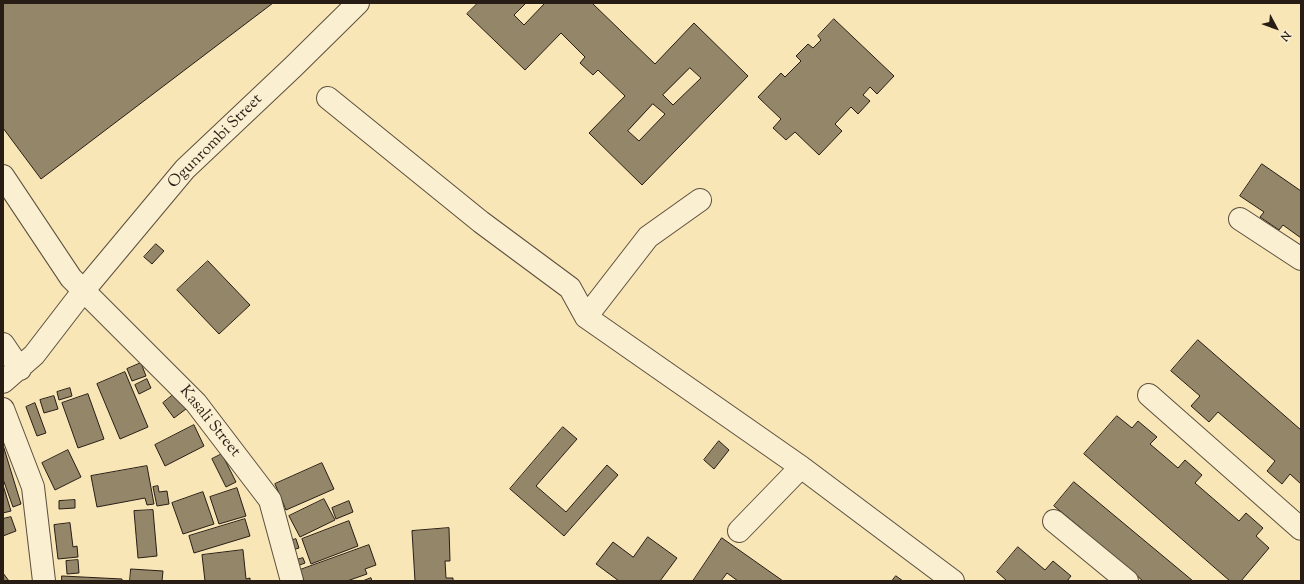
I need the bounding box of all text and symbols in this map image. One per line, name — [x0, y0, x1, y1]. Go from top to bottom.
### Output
north arrow — [1256, 8, 1296, 48]
text: N — [1276, 27, 1294, 44]
street label: Ogunrombi Street — [165, 91, 267, 193]
street label: Kasali Street — [174, 382, 244, 462]

